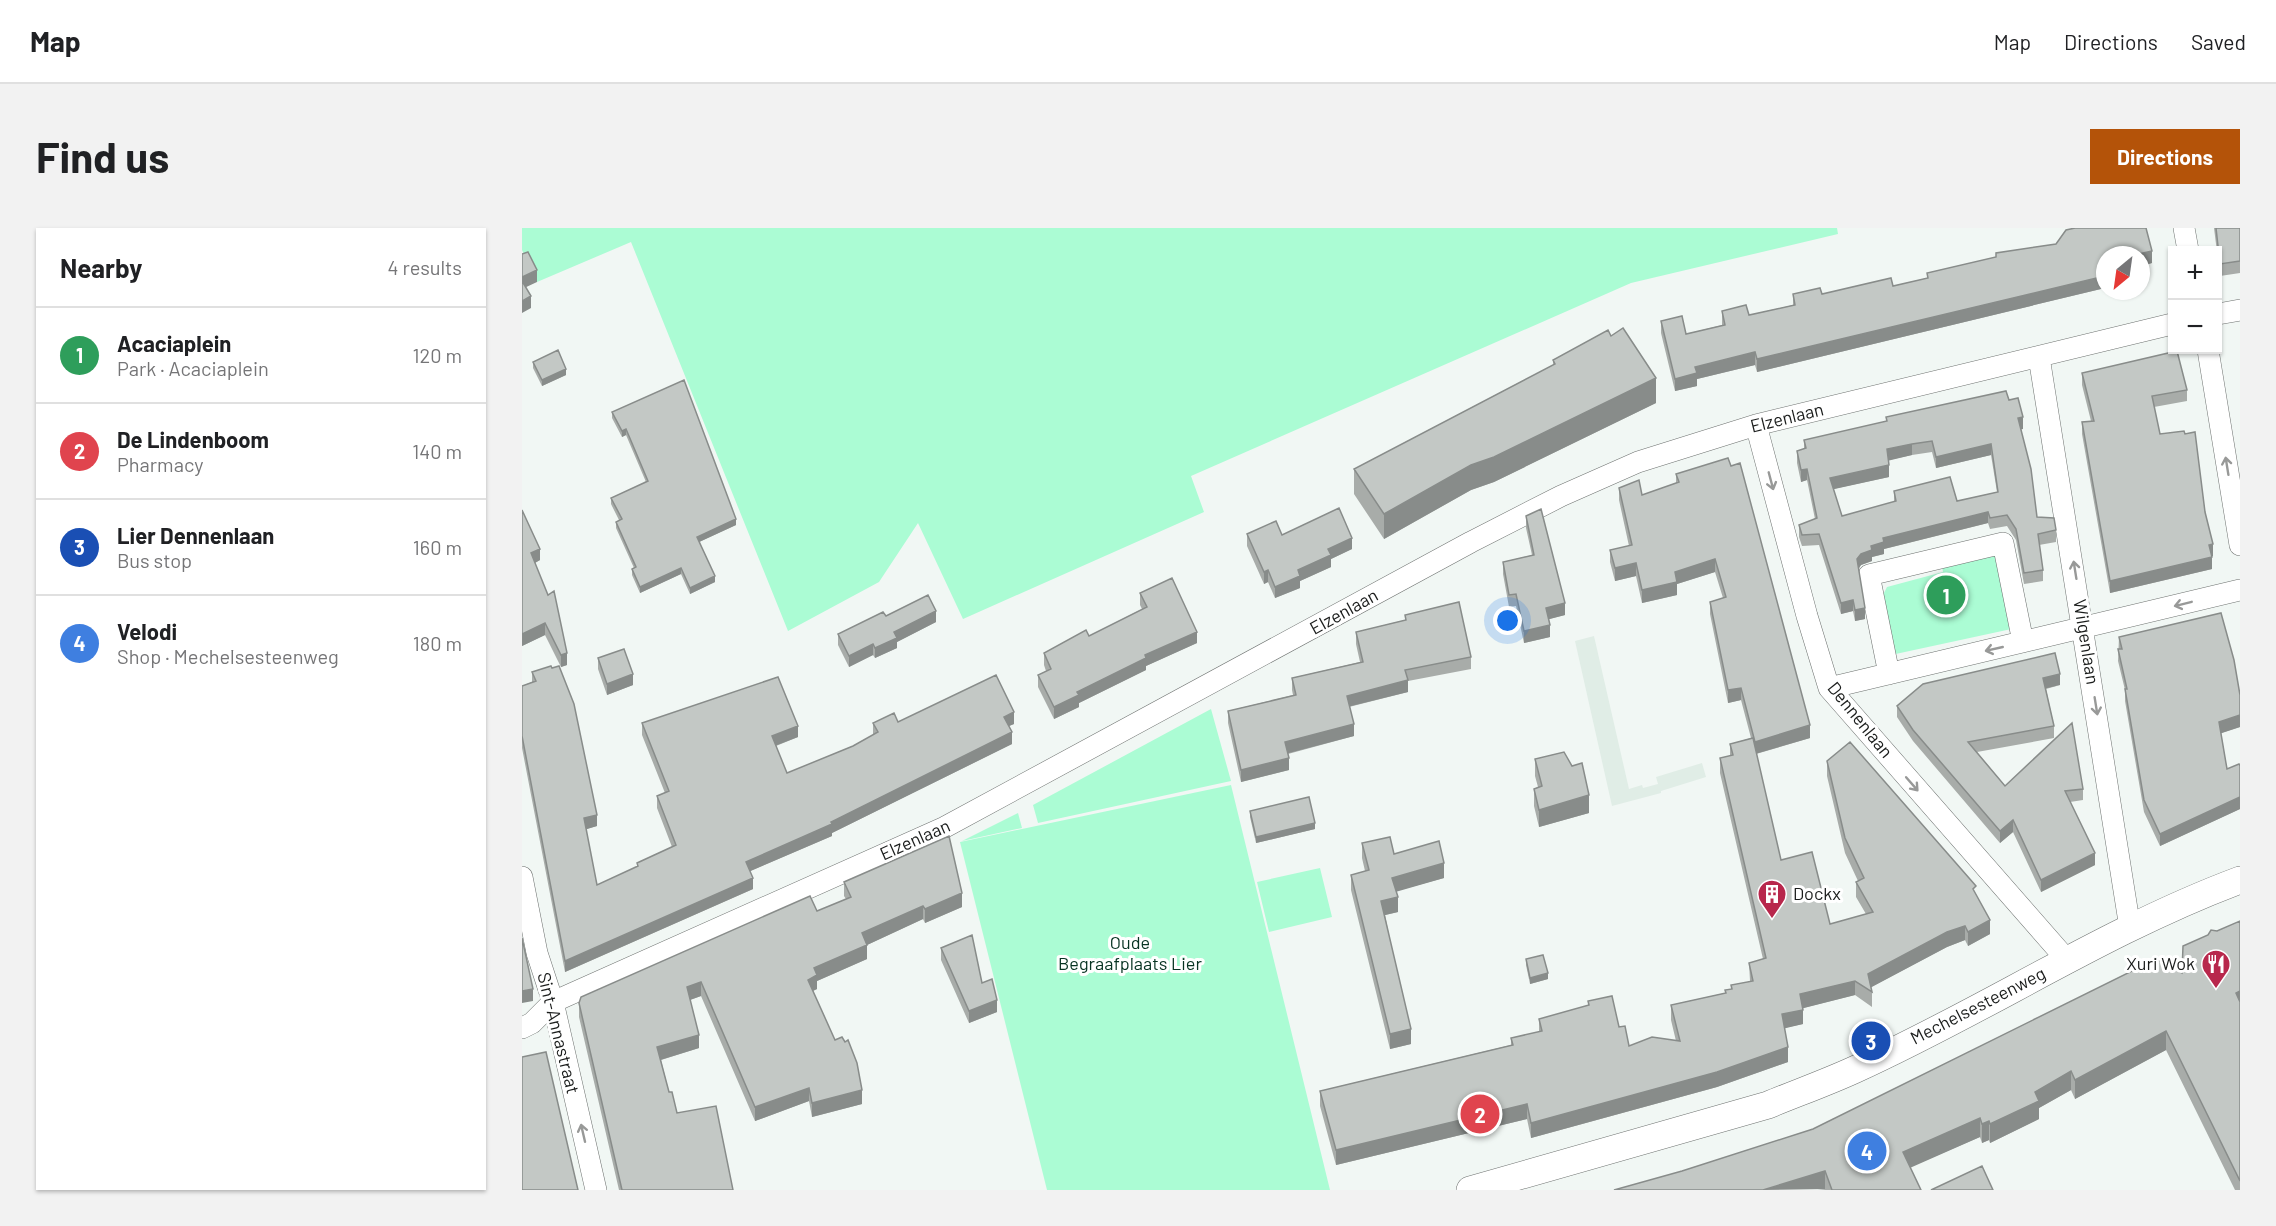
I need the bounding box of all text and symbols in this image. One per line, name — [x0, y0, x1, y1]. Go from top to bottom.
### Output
text: Map — [30, 24, 81, 58]
text: Map — [1994, 29, 2031, 54]
text: Directions — [2064, 29, 2158, 54]
text: Saved — [2191, 29, 2246, 54]
button: Directions — [2090, 129, 2240, 184]
text: Find us — [36, 131, 169, 181]
north arrow — [2096, 246, 2150, 300]
map controls — [2168, 246, 2222, 354]
button: + — [2168, 246, 2222, 300]
text: Nearby — [60, 252, 142, 283]
text: 4 results — [387, 255, 462, 279]
button: − — [2168, 300, 2222, 354]
text: Acaciaplein — [117, 330, 231, 356]
text: 1 — [76, 343, 83, 367]
text: 120 m — [412, 343, 462, 367]
text: Park · Acaciaplein — [117, 356, 269, 380]
street label: Elzenlaan — [1748, 397, 1826, 437]
text: De Lindenboom — [117, 426, 269, 452]
text: 2 — [74, 439, 85, 463]
text: 140 m — [412, 439, 462, 463]
text: Pharmacy — [117, 452, 203, 476]
one-way arrow — [2221, 457, 2232, 476]
one-way arrow — [1766, 471, 1777, 490]
text: Lier Dennenlaan — [117, 522, 274, 548]
text: 3 — [74, 535, 85, 559]
text: 160 m — [413, 535, 462, 559]
text: Bus stop — [117, 548, 192, 572]
one-way arrow — [2069, 561, 2080, 580]
pin: 1 — [1926, 572, 1966, 617]
street label: Elzenlaan — [1306, 583, 1381, 639]
street label: Wilgenlaan — [2069, 598, 2105, 686]
one-way arrow — [2174, 598, 2193, 610]
your location — [1493, 606, 1522, 635]
text: Velodi — [117, 618, 177, 644]
text: 4 — [73, 631, 86, 655]
text: 180 m — [413, 631, 462, 655]
text: Shop · Mechelsesteenweg — [117, 644, 339, 668]
one-way arrow — [1984, 644, 2003, 656]
street label: Dennenlaan — [1823, 677, 1898, 762]
one-way arrow — [2091, 696, 2102, 716]
one-way arrow — [1906, 776, 1919, 792]
street label: Elzenlaan — [876, 814, 953, 864]
building icon: Dockx — [1756, 878, 1788, 920]
place label: Dockx — [1793, 882, 1841, 904]
park label: Oude Begraafplaats Lier — [1058, 931, 1202, 974]
restaurant icon: Xuri Wok — [2200, 948, 2232, 990]
place label: Xuri Wok — [2126, 952, 2195, 974]
street label: Mechelsesteenweg — [1906, 962, 2049, 1049]
street label: Sint-Annastraat — [533, 970, 585, 1096]
pin: 3 — [1852, 1018, 1890, 1064]
pin: 2 — [1460, 1092, 1500, 1136]
one-way arrow — [576, 1124, 588, 1143]
pin: 4 — [1848, 1128, 1886, 1174]

